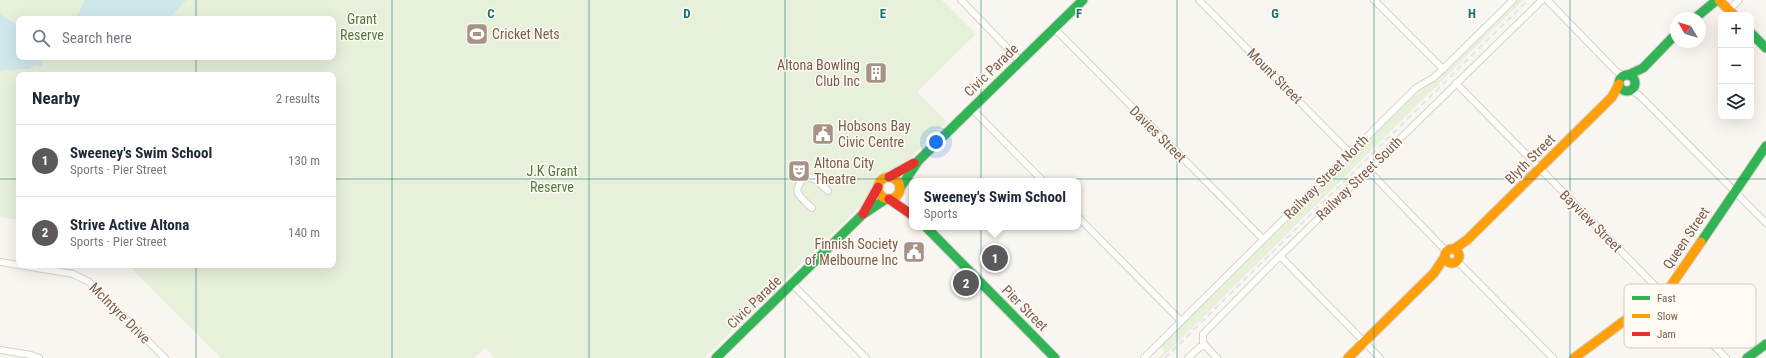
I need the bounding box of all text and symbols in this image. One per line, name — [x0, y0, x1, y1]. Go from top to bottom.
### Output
text: C — [487, 6, 495, 21]
text: D — [683, 6, 691, 21]
text: E — [880, 6, 887, 21]
text: F — [1076, 6, 1082, 21]
text: G — [1271, 6, 1279, 21]
text: H — [1468, 6, 1476, 21]
park label: Grant Reserve — [340, 11, 384, 43]
north arrow — [1670, 12, 1706, 48]
map controls — [1718, 12, 1754, 120]
button: + — [1718, 12, 1754, 48]
search box — [16, 16, 336, 60]
sports icon: Cricket Nets — [464, 21, 490, 47]
place label: Cricket Nets — [492, 26, 560, 42]
icon: search — [30, 27, 52, 49]
text: Search here — [62, 29, 132, 47]
street label: Civic Parade — [961, 40, 1022, 100]
street label: Mount Street — [1244, 45, 1306, 107]
button: − — [1718, 48, 1754, 84]
place label: Altona Bowling Club Inc — [777, 57, 860, 89]
building icon: Altona Bowling Club Inc — [863, 60, 889, 86]
button: layers — [1718, 84, 1754, 120]
text: Nearby — [32, 88, 80, 108]
text: 2 results — [276, 91, 320, 106]
street label: Davies Street — [1127, 103, 1189, 165]
place label: Hobsons Bay Civic Centre — [838, 118, 911, 150]
public building icon: Hobsons Bay Civic Centre — [810, 121, 836, 147]
street label: Blyth Street — [1502, 131, 1558, 187]
your location — [926, 132, 946, 152]
street label: Railway Street North — [1281, 132, 1371, 222]
street label: Railway Street South — [1313, 133, 1405, 223]
text: Sweeney's Swim School — [70, 144, 212, 162]
text: 1 — [42, 153, 48, 168]
text: 130 m — [288, 153, 320, 168]
place label: Altona City Theatre — [814, 155, 874, 187]
theatre icon: Altona City Theatre — [786, 158, 812, 184]
text: Sports · Pier Street — [70, 162, 167, 177]
park label: J.K Grant Reserve — [526, 163, 578, 195]
popup — [909, 178, 1081, 230]
street label: Bayview Street — [1557, 187, 1625, 255]
text: Sweeney's Swim School — [924, 188, 1066, 206]
street label: Queen Street — [1659, 204, 1713, 272]
text: Sports — [924, 206, 958, 221]
text: Strive Active Altona — [70, 216, 189, 234]
text: 2 — [42, 225, 48, 240]
text: 140 m — [288, 225, 320, 240]
text: Sports · Pier Street — [70, 234, 167, 249]
place label: Finnish Society of Melbourne Inc — [805, 236, 898, 268]
public building icon: Finnish Society of Melbourne Inc — [901, 239, 927, 265]
pin: 1 — [982, 243, 1008, 273]
pin: 2 — [953, 268, 979, 298]
street label: Civic Parade — [724, 272, 785, 332]
street label: McIntyre Drive — [86, 279, 154, 347]
street label: Pier Street — [999, 282, 1051, 334]
legend — [1624, 284, 1756, 348]
text: Fast — [1657, 292, 1676, 305]
text: Slow — [1657, 310, 1678, 323]
text: Jam — [1657, 328, 1676, 341]

